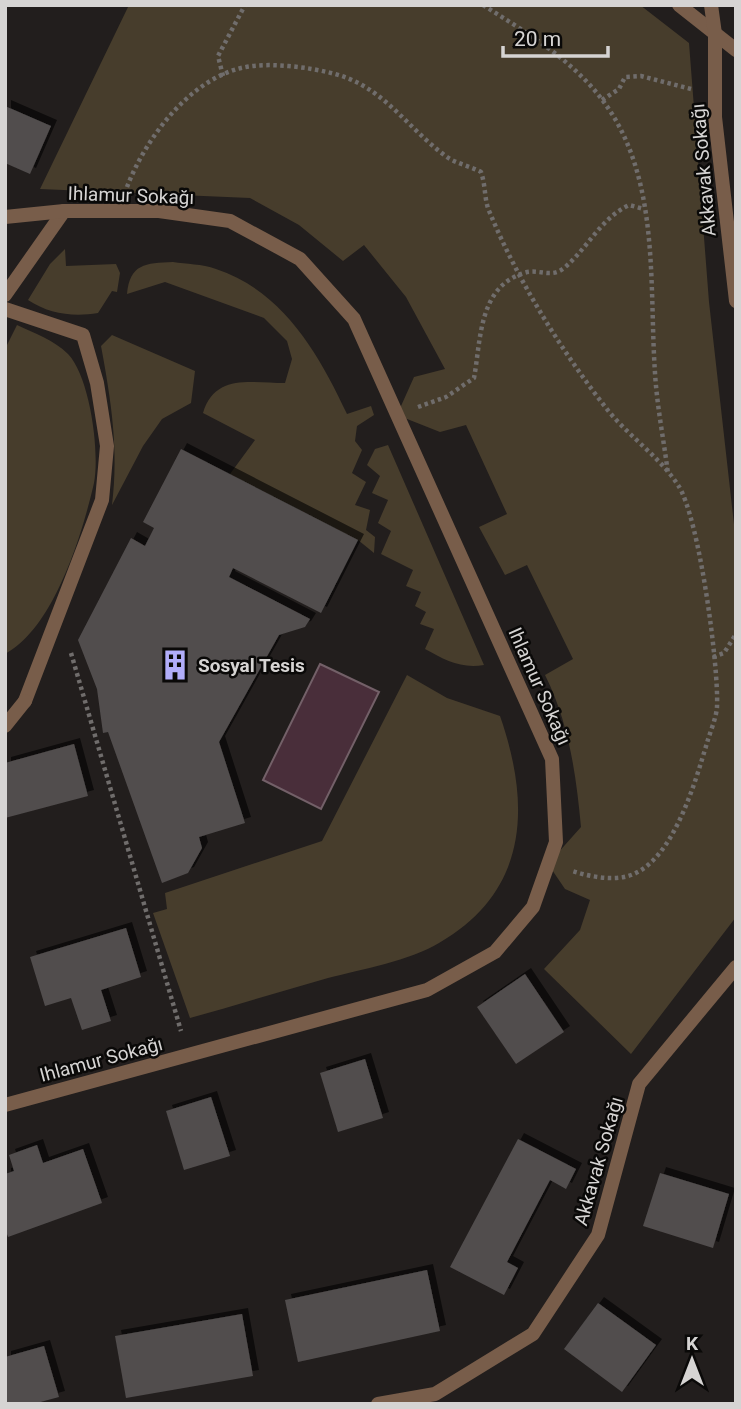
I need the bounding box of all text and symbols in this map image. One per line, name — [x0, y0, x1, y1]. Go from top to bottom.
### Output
scale bar — [503, 14, 608, 58]
text: 20 m — [514, 27, 561, 51]
street label: Akkavak Sokağı — [686, 103, 721, 237]
street label: Ihlamur Sokağı — [67, 182, 195, 209]
street label: Ihlamur Sokağı — [503, 624, 576, 749]
building icon: Sosyal Tesis — [158, 648, 192, 682]
place label: Sosyal Tesis — [198, 654, 305, 677]
street label: Ihlamur Sokağı — [37, 1032, 165, 1087]
street label: Akkavak Sokağı — [569, 1094, 628, 1228]
north arrow — [657, 1325, 727, 1395]
text: K — [686, 1332, 699, 1355]

